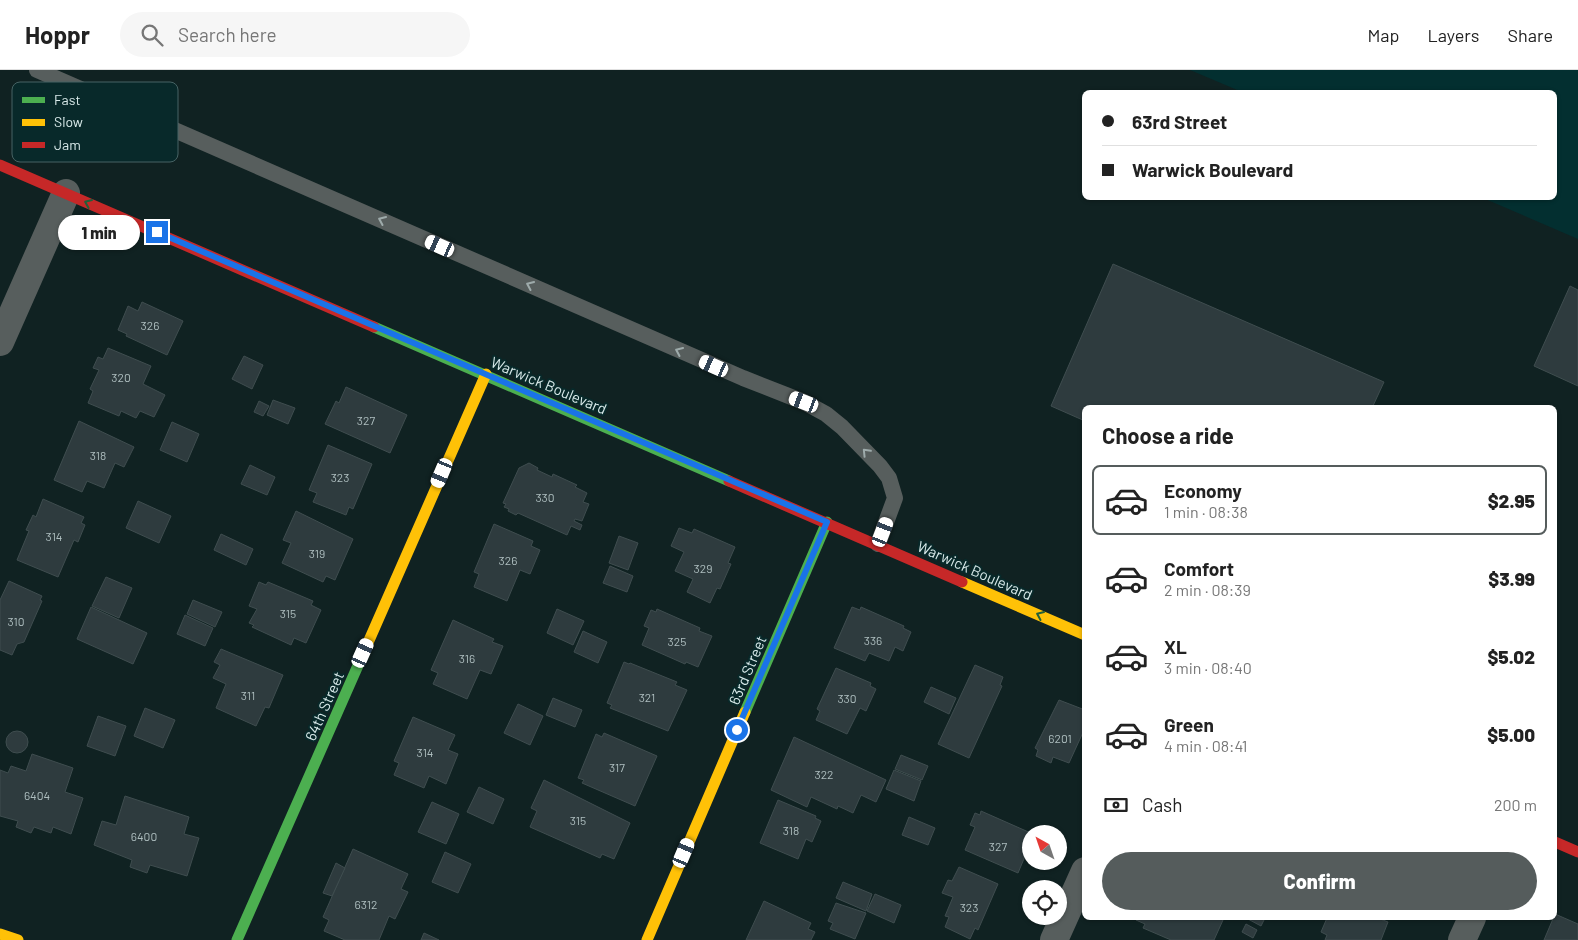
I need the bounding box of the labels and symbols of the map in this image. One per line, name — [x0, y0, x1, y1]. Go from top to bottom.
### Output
legend — [12, 82, 178, 162]
text: Fast — [54, 91, 80, 108]
text: Slow — [54, 113, 83, 130]
text: Jam — [54, 136, 81, 153]
one-way arrow — [84, 198, 93, 209]
callout: 1 min — [57, 214, 140, 250]
one-way arrow — [378, 216, 387, 227]
route end — [146, 221, 168, 243]
car — [423, 233, 456, 259]
one-way arrow — [526, 281, 535, 292]
house number: 326 — [141, 318, 159, 332]
one-way arrow — [675, 346, 684, 357]
street label: Warwick Boulevard — [488, 352, 610, 418]
car — [697, 353, 730, 379]
house number: 320 — [111, 370, 131, 384]
car — [787, 390, 820, 414]
house number: 327 — [357, 413, 375, 427]
house number: 318 — [90, 448, 106, 462]
one-way arrow — [863, 448, 872, 457]
car — [429, 456, 454, 490]
house number: 323 — [331, 470, 349, 484]
house number: 330 — [535, 490, 555, 504]
car — [870, 515, 895, 549]
house number: 314 — [46, 529, 62, 543]
street label: Warwick Boulevard — [915, 537, 1035, 603]
house number: 319 — [309, 546, 325, 560]
house number: 326 — [499, 553, 517, 567]
house number: 329 — [694, 561, 712, 575]
house number: 315 — [280, 606, 296, 620]
one-way arrow — [1036, 611, 1045, 622]
house number: 310 — [7, 614, 25, 628]
street label: 63rd Street — [724, 633, 770, 707]
house number: 336 — [864, 633, 882, 647]
house number: 325 — [668, 634, 686, 648]
car — [350, 636, 375, 670]
house number: 316 — [459, 651, 475, 665]
street label: 64th Street — [301, 669, 347, 743]
house number: 311 — [241, 688, 255, 702]
house number: 321 — [639, 690, 655, 704]
house number: 330 — [837, 691, 857, 705]
route start — [726, 719, 748, 741]
house number: 6201 — [1048, 731, 1072, 745]
house number: 314 — [417, 745, 433, 759]
house number: 317 — [609, 760, 625, 774]
house number: 322 — [814, 767, 834, 781]
house number: 6404 — [24, 788, 50, 802]
house number: 315 — [570, 813, 586, 827]
house number: 318 — [783, 823, 799, 837]
north arrow — [1022, 825, 1068, 870]
house number: 6400 — [131, 829, 157, 843]
car — [671, 836, 696, 870]
house number: 327 — [989, 839, 1007, 853]
house number: 6312 — [355, 897, 377, 911]
house number: 323 — [960, 900, 978, 914]

